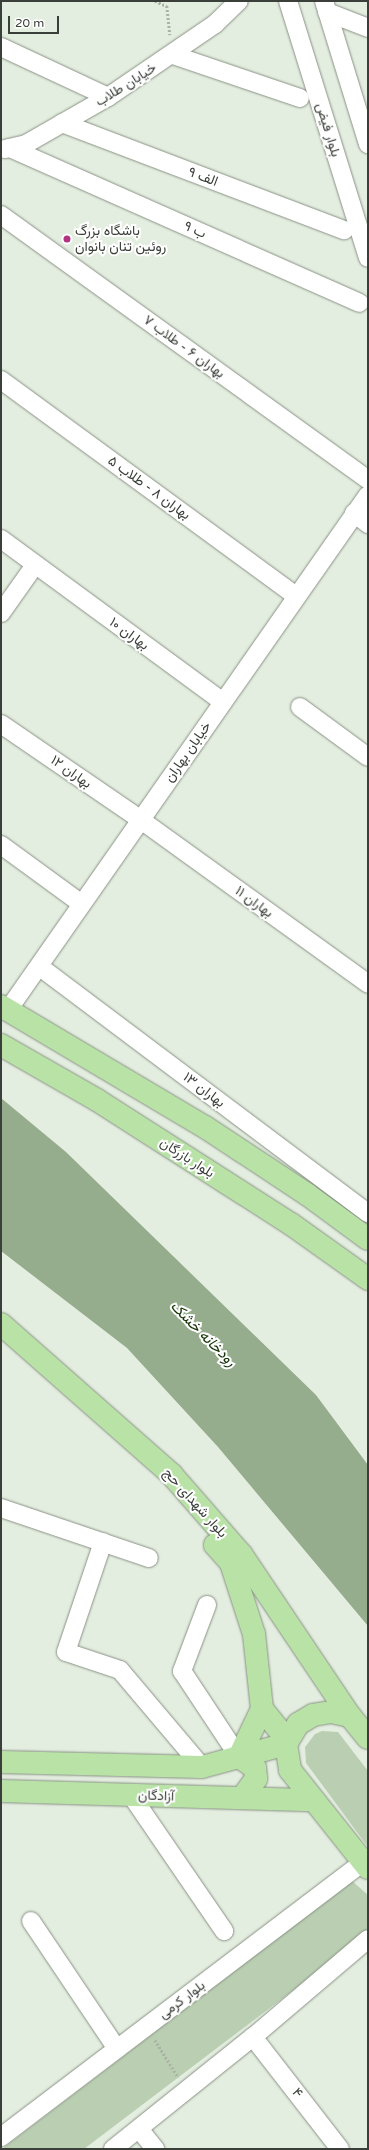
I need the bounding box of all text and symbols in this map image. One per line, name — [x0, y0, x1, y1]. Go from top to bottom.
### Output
scale bar — [10, 8, 61, 34]
text: 20 m — [15, 16, 44, 30]
street label: خیابان طلاب — [92, 60, 160, 110]
street label: بلوار فیض — [312, 101, 344, 159]
street label: ۹ الف — [186, 164, 220, 190]
street label: ۹ ب — [181, 218, 209, 242]
place label: باشگاه بزرگ روئین تنان بانوان — [75, 223, 166, 256]
marker: باشگاه بزرگ روئین تنان بانوان — [62, 234, 72, 244]
street label: بهاران ۶ - طلاب ۷ — [140, 312, 228, 382]
street label: بهاران ۸ - طلاب ۵ — [104, 452, 194, 524]
street label: بهاران ۱۰ — [106, 614, 152, 654]
street label: خیابان بهاران — [161, 718, 215, 786]
street label: بهاران ۱۲ — [47, 752, 95, 792]
street label: بهاران ۱۱ — [232, 883, 276, 921]
street label: بهاران ۱۳ — [180, 1069, 228, 1111]
street label: بلوار بازرگان — [157, 1134, 217, 1182]
water label: رودخانه خشک — [166, 1297, 240, 1371]
street label: بلوار شهدای حج — [159, 1465, 231, 1541]
street label: آزادگان — [138, 1787, 174, 1805]
street label: بلوار کرمی — [155, 1977, 209, 2023]
street label: ۴ — [288, 2085, 306, 2101]

